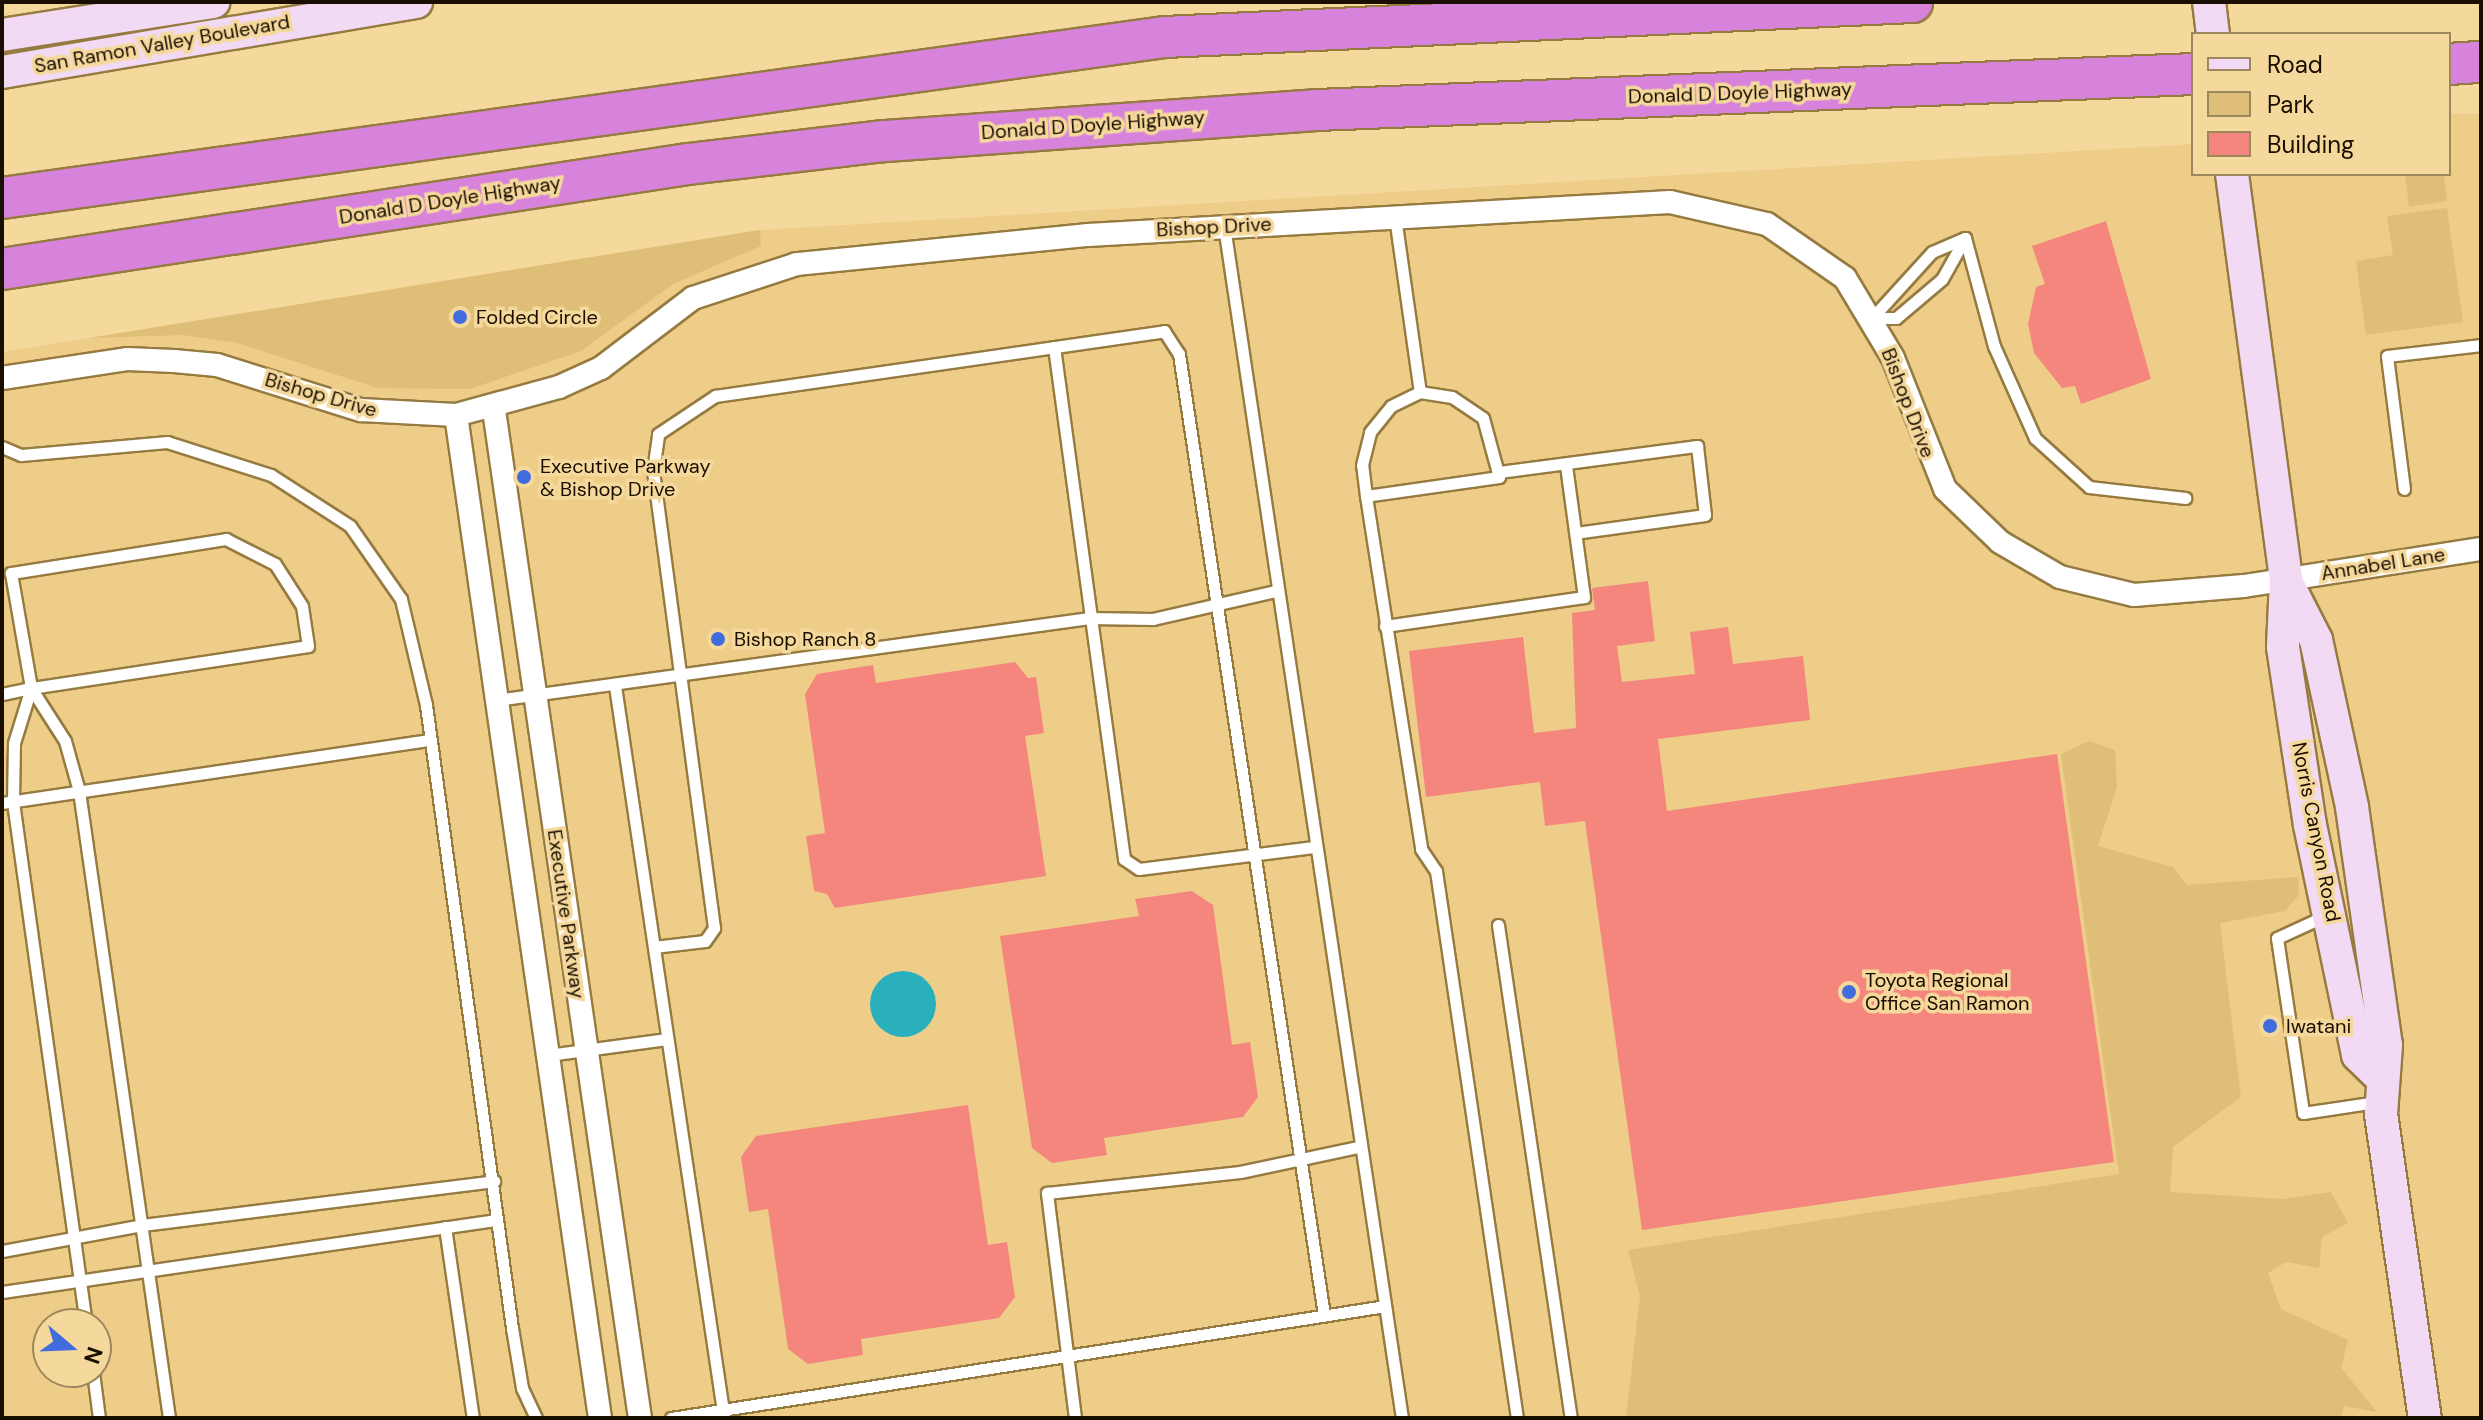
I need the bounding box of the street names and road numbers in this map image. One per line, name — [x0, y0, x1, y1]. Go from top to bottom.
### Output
street label: San Ramon Valley Boulevard — [32, 10, 292, 78]
street label: Donald D Doyle Highway — [1628, 77, 1852, 109]
street label: Donald D Doyle Highway — [980, 105, 1206, 145]
street label: Donald D Doyle Highway — [337, 171, 563, 229]
street label: Bishop Drive — [1156, 212, 1272, 242]
street label: Bishop Drive — [1876, 345, 1940, 461]
street label: Bishop Drive — [262, 368, 380, 422]
street label: Annabel Lane — [2319, 542, 2447, 586]
street label: Norris Canyon Road — [2287, 740, 2345, 924]
street label: Executive Parkway — [542, 828, 590, 1000]

